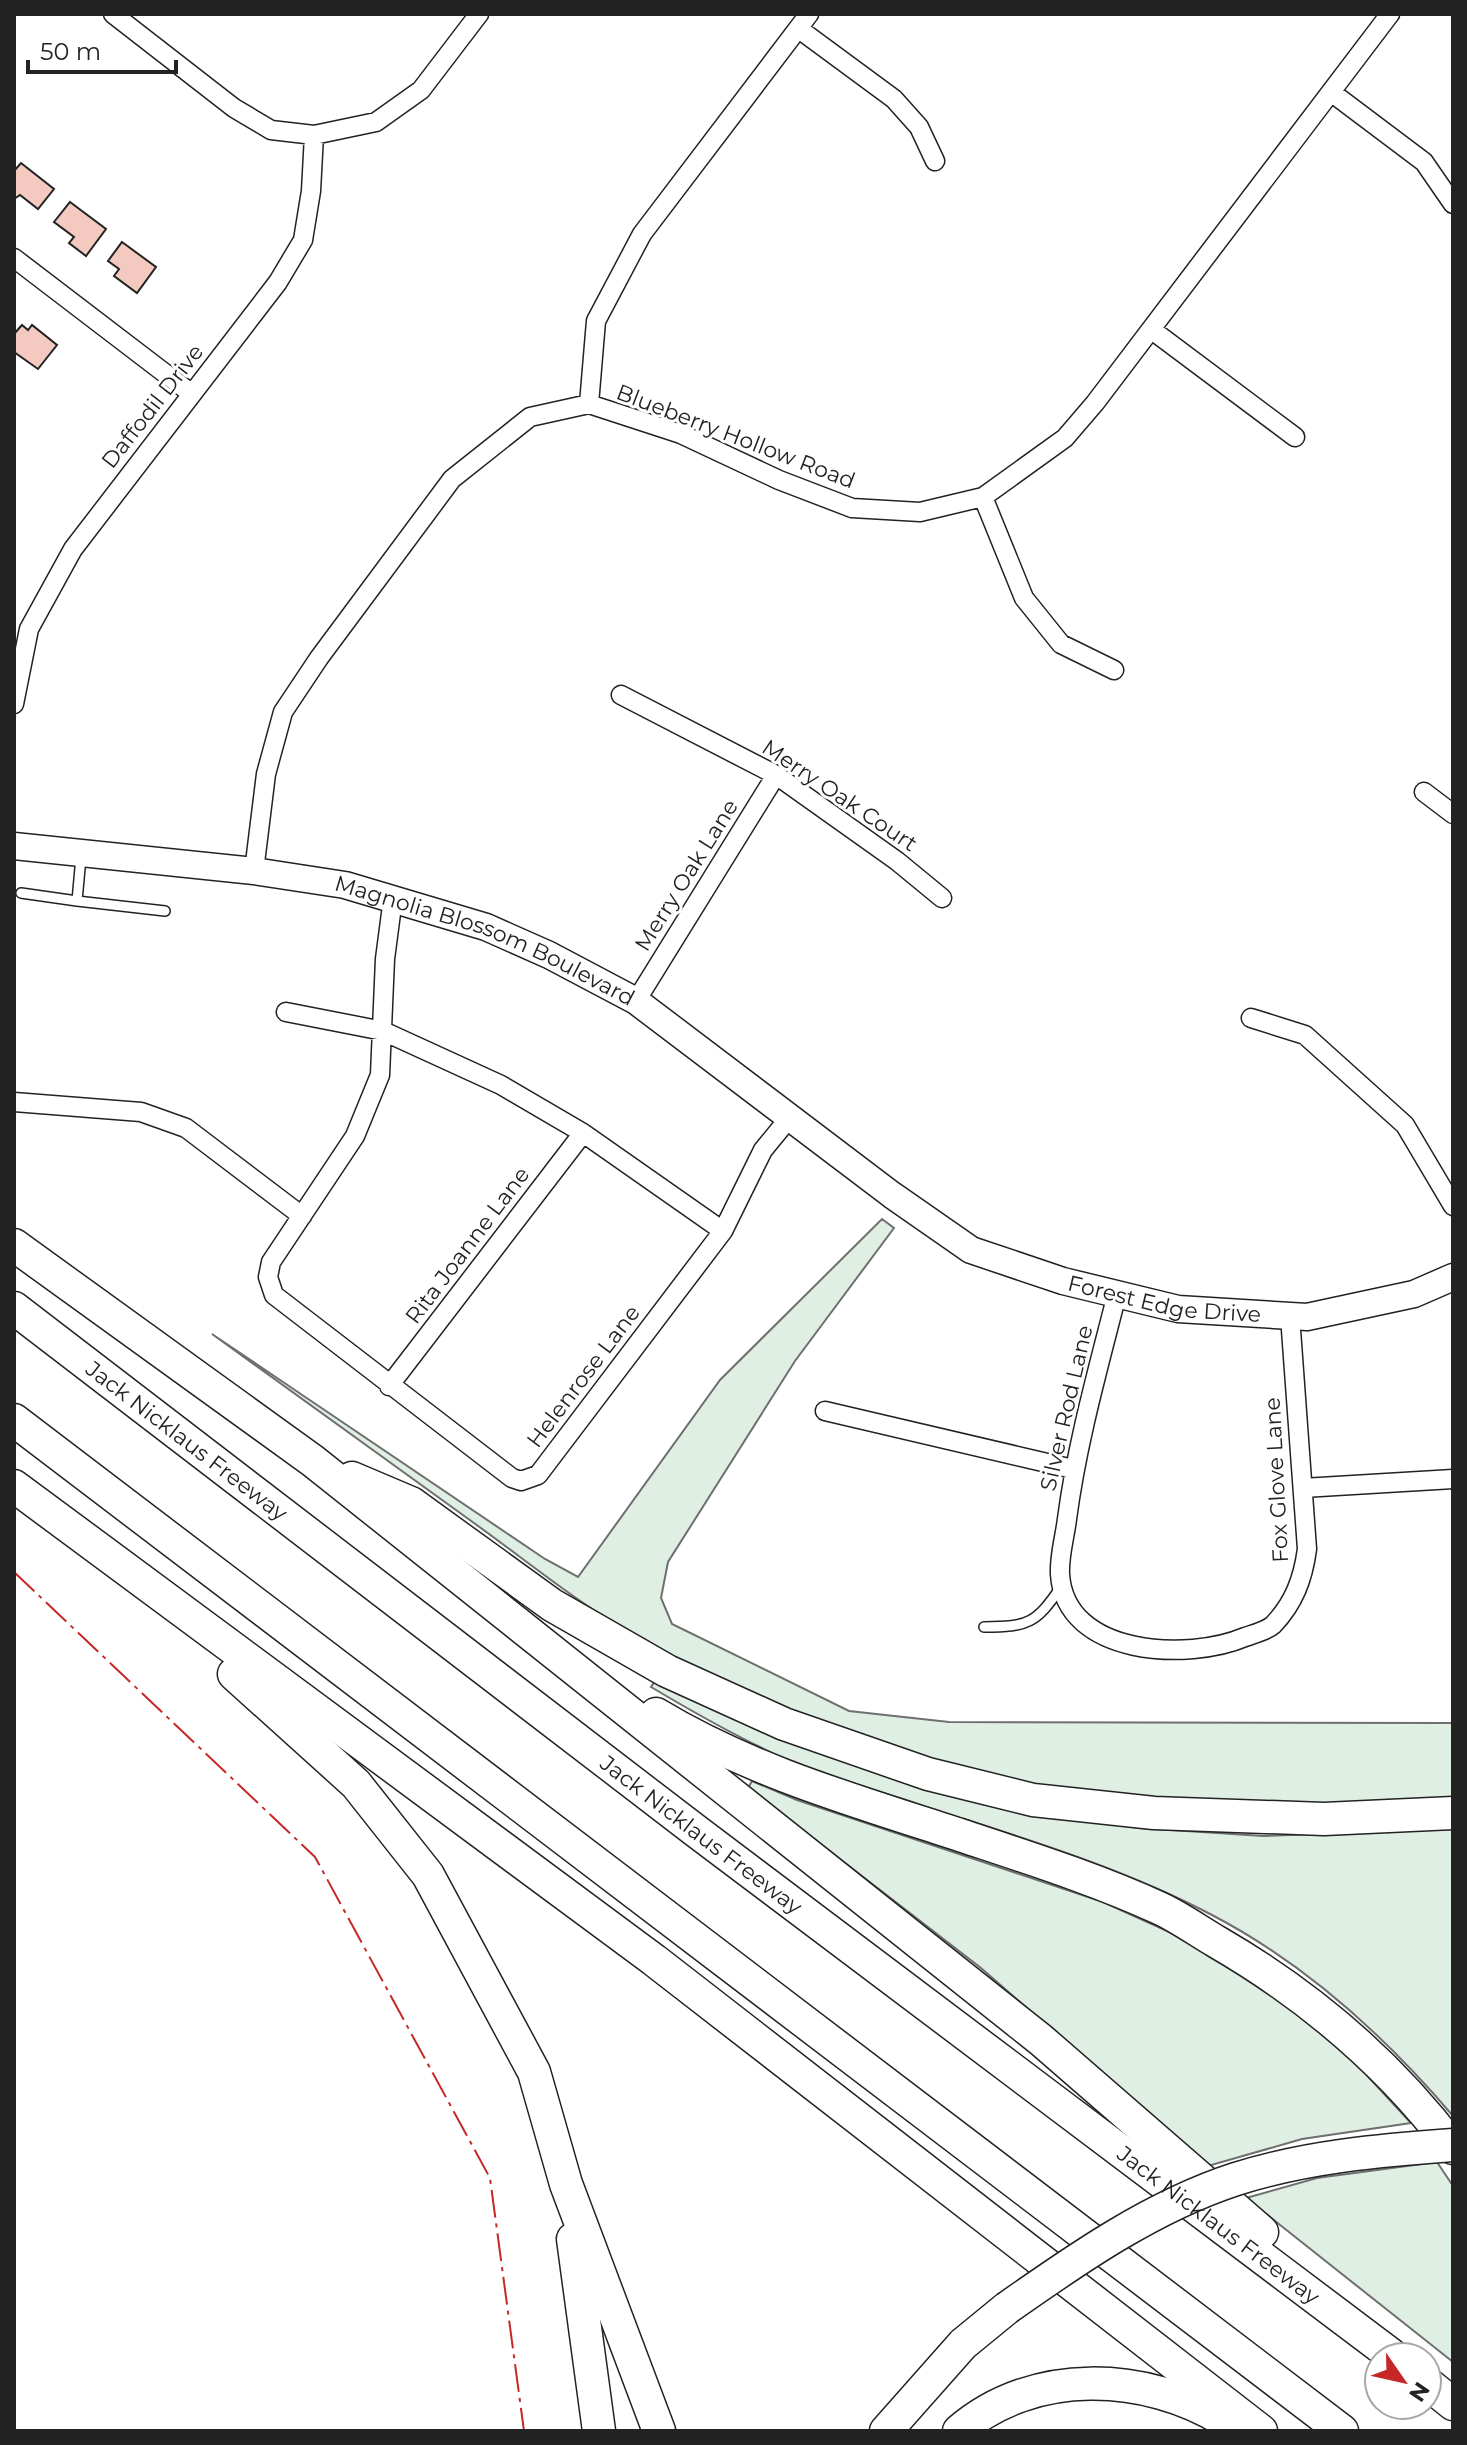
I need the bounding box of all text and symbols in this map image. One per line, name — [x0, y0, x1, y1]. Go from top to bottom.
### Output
scale bar — [28, 24, 176, 74]
text: 50 m — [40, 37, 101, 66]
street label: Daffodil Drive — [96, 339, 209, 474]
street label: Blueberry Hollow Road — [613, 378, 859, 494]
street label: Merry Oak Court — [757, 733, 923, 857]
street label: Merry Oak Lane — [629, 794, 744, 956]
street label: Magnolia Blossom Boulevard — [331, 870, 639, 1012]
street label: Rita Joanne Lane — [400, 1162, 535, 1329]
street label: Forest Edge Drive — [1065, 1270, 1262, 1328]
street label: Helenrose Lane — [521, 1300, 646, 1453]
street label: Silver Rod Lane — [1034, 1323, 1099, 1494]
street label: Jack Nicklaus Freeway — [80, 1355, 293, 1527]
street label: Fox Glove Lane — [1259, 1397, 1294, 1563]
street label: Jack Nicklaus Freeway — [594, 1749, 808, 1920]
street label: Jack Nicklaus Freeway — [1111, 2140, 1325, 2310]
north arrow — [1363, 2341, 1443, 2421]
text: N — [1403, 2377, 1435, 2407]

